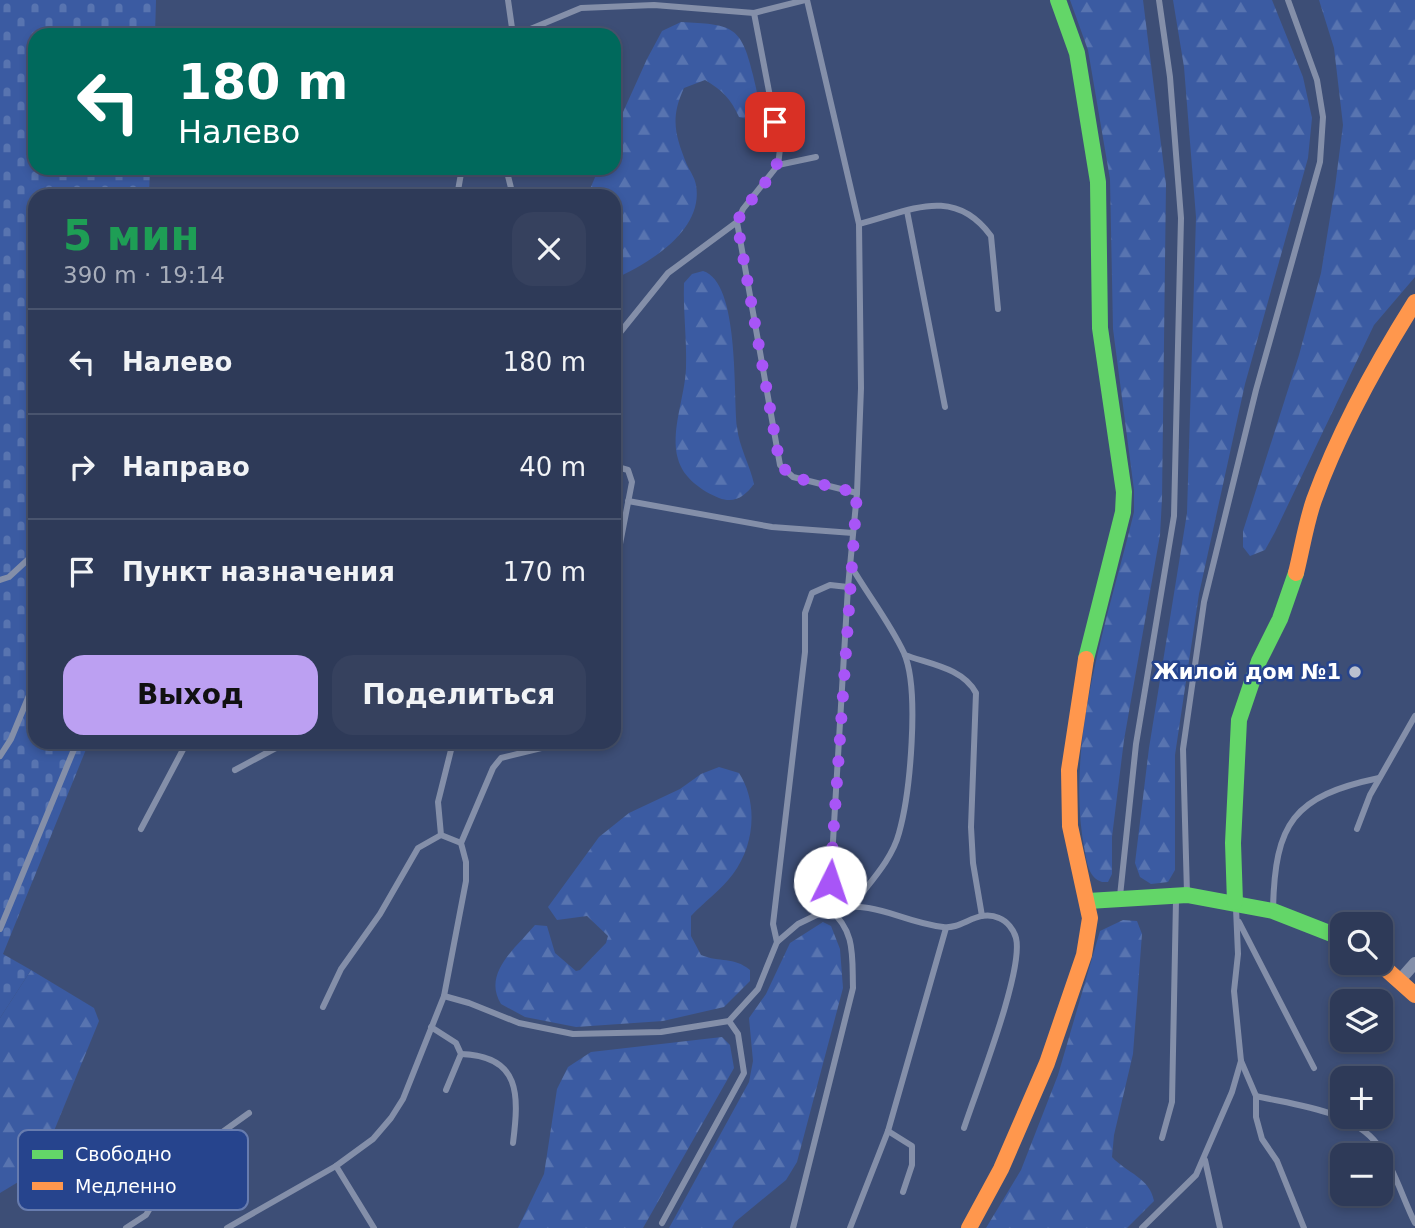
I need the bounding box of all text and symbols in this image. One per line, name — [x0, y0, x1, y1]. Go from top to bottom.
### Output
text: 180 m — [178, 54, 348, 111]
icon: left — [63, 56, 154, 147]
pin — [745, 92, 805, 152]
icon: arrive — [756, 103, 794, 141]
text: Налево — [178, 113, 300, 151]
text: 5 мин — [63, 211, 200, 260]
button: close — [512, 212, 586, 286]
text: 390 m · 19:14 — [63, 262, 225, 288]
icon: left — [63, 343, 101, 381]
text: Налево — [122, 347, 232, 377]
text: 180 m — [503, 347, 586, 377]
icon: right — [63, 448, 101, 486]
text: Направо — [122, 452, 250, 482]
text: 40 m — [519, 452, 586, 482]
icon: arrive — [63, 553, 101, 591]
text: Пункт назначения — [122, 557, 395, 587]
text: 170 m — [503, 557, 586, 587]
button: Выход — [63, 655, 318, 735]
button: Поделиться — [332, 655, 586, 735]
place label: Жилой дом №1 — [1153, 660, 1341, 684]
marker: Жилой дом №1 — [1347, 664, 1363, 680]
position arrow — [793, 845, 867, 919]
map controls — [1330, 912, 1393, 1206]
button: search — [1330, 912, 1393, 975]
button: layers — [1330, 989, 1393, 1052]
button: + — [1330, 1066, 1393, 1129]
legend — [18, 1130, 248, 1210]
text: Свободно — [75, 1143, 172, 1165]
button: − — [1330, 1143, 1393, 1206]
text: Медленно — [75, 1175, 177, 1197]

